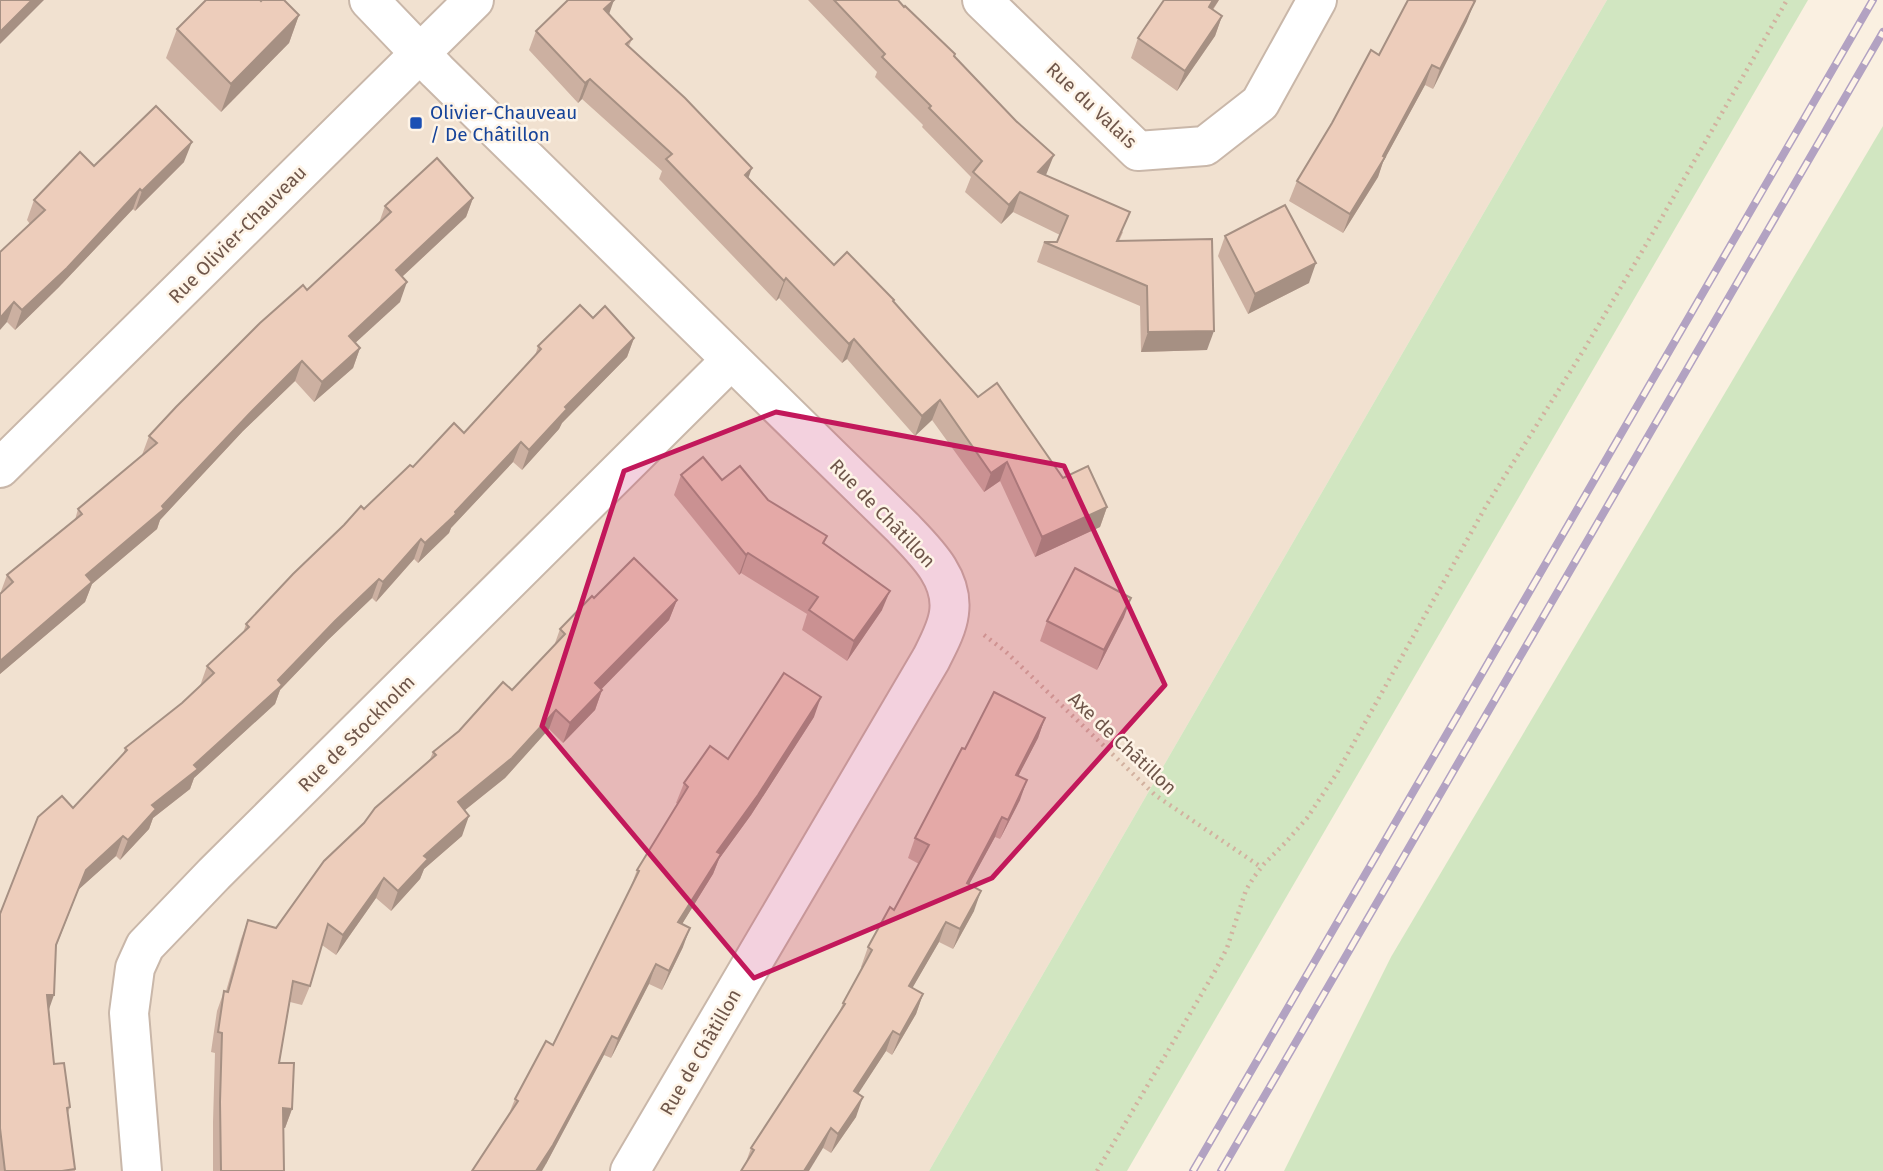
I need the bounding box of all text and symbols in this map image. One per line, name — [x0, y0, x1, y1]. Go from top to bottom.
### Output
street label: Rue du Valais — [1042, 58, 1142, 153]
place label: Olivier-Chauveau / De Châtillon — [430, 101, 577, 146]
marker: Olivier-Chauveau / De Châtillon — [408, 115, 424, 131]
street label: Rue Olivier-Chauveau — [164, 161, 311, 308]
street label: Rue de Châtillon — [825, 454, 940, 572]
street label: Rue de Stockholm — [293, 670, 420, 797]
street label: Axe de Châtillon — [1064, 687, 1182, 799]
street label: Rue de Châtillon — [655, 985, 746, 1120]

